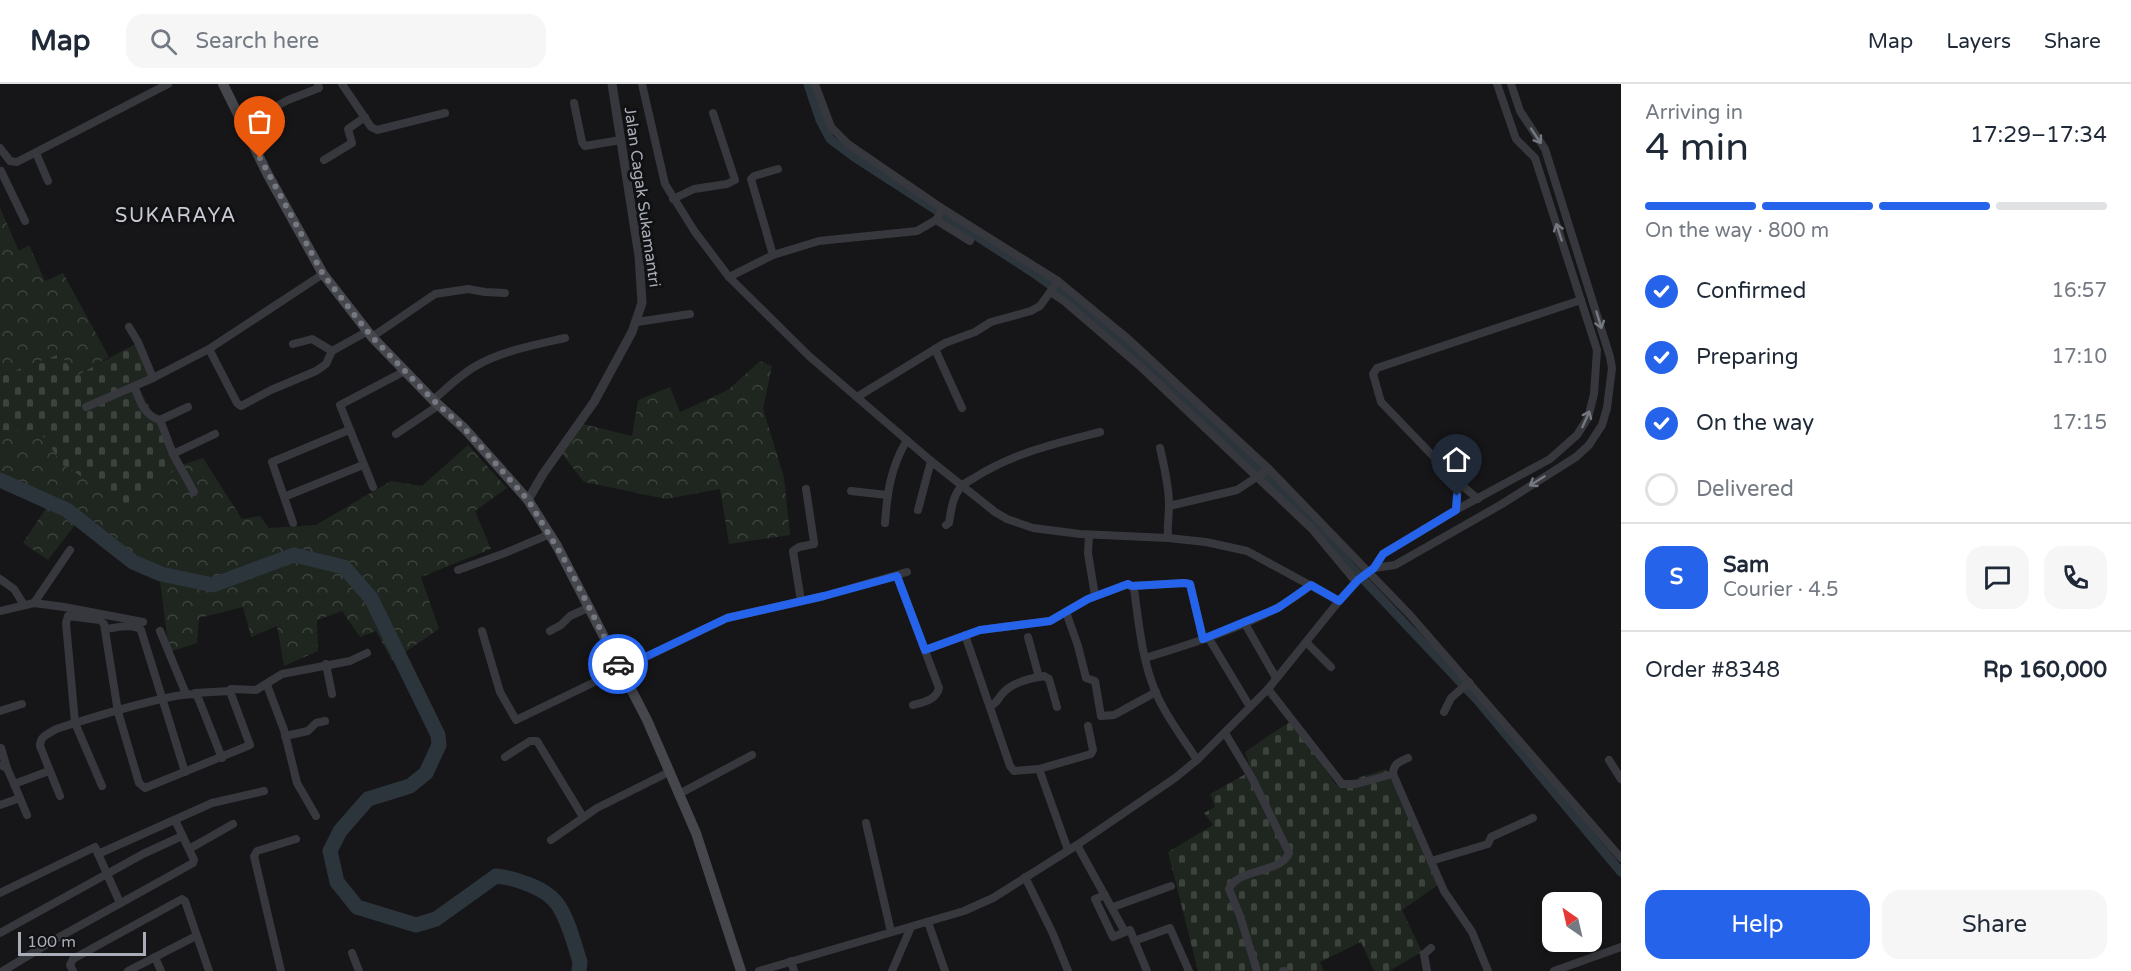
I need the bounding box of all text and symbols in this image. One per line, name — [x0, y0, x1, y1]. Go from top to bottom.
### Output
search box — [126, 14, 546, 68]
text: Map — [30, 24, 90, 58]
icon: search — [147, 25, 180, 58]
text: Search here — [195, 28, 319, 54]
text: Map — [1868, 29, 1913, 54]
text: Layers — [1946, 29, 2011, 54]
text: Share — [2044, 29, 2101, 54]
pin — [234, 96, 285, 158]
text: Arriving in — [1645, 101, 1743, 125]
icon: bag — [243, 105, 276, 138]
street label: Jalan Cagak Sukamantri — [619, 106, 665, 289]
text: 17:29–17:34 — [1970, 122, 2107, 148]
text: 4 min — [1645, 124, 1749, 171]
one-way arrow — [1530, 128, 1542, 144]
district label: SUKARAYA — [115, 204, 237, 228]
text: On the way · 800 m — [1645, 219, 1829, 243]
one-way arrow — [1553, 223, 1564, 242]
icon: check — [1645, 275, 1678, 308]
text: Confirmed — [1696, 278, 1806, 304]
text: 16:57 — [2052, 279, 2107, 303]
one-way arrow — [1594, 310, 1605, 329]
icon: check — [1645, 341, 1678, 374]
text: Preparing — [1696, 344, 1799, 370]
text: 17:10 — [2052, 345, 2107, 369]
icon: check — [1645, 407, 1678, 440]
one-way arrow — [1580, 410, 1592, 428]
text: On the way — [1696, 410, 1814, 436]
text: 17:15 — [2052, 411, 2107, 435]
pin — [1431, 434, 1482, 496]
icon: home — [1440, 443, 1473, 476]
one-way arrow — [1529, 475, 1546, 488]
text: Delivered — [1696, 476, 1794, 502]
button: chat — [1966, 546, 2029, 609]
button: phone — [2044, 546, 2107, 609]
text: Sam — [1723, 552, 1769, 578]
text: S — [1670, 564, 1683, 590]
text: Courier · 4.5 — [1723, 578, 1838, 602]
courier — [588, 634, 648, 694]
icon: car — [602, 648, 635, 681]
text: Order #8348 — [1645, 657, 1780, 683]
text: Rp 160,000 — [1983, 657, 2107, 683]
button: Help — [1645, 890, 1870, 959]
button: Share — [1882, 890, 2107, 959]
north arrow — [1542, 892, 1602, 952]
map controls — [1542, 892, 1602, 952]
scale bar — [18, 929, 146, 956]
text: 100 m — [27, 932, 76, 952]

